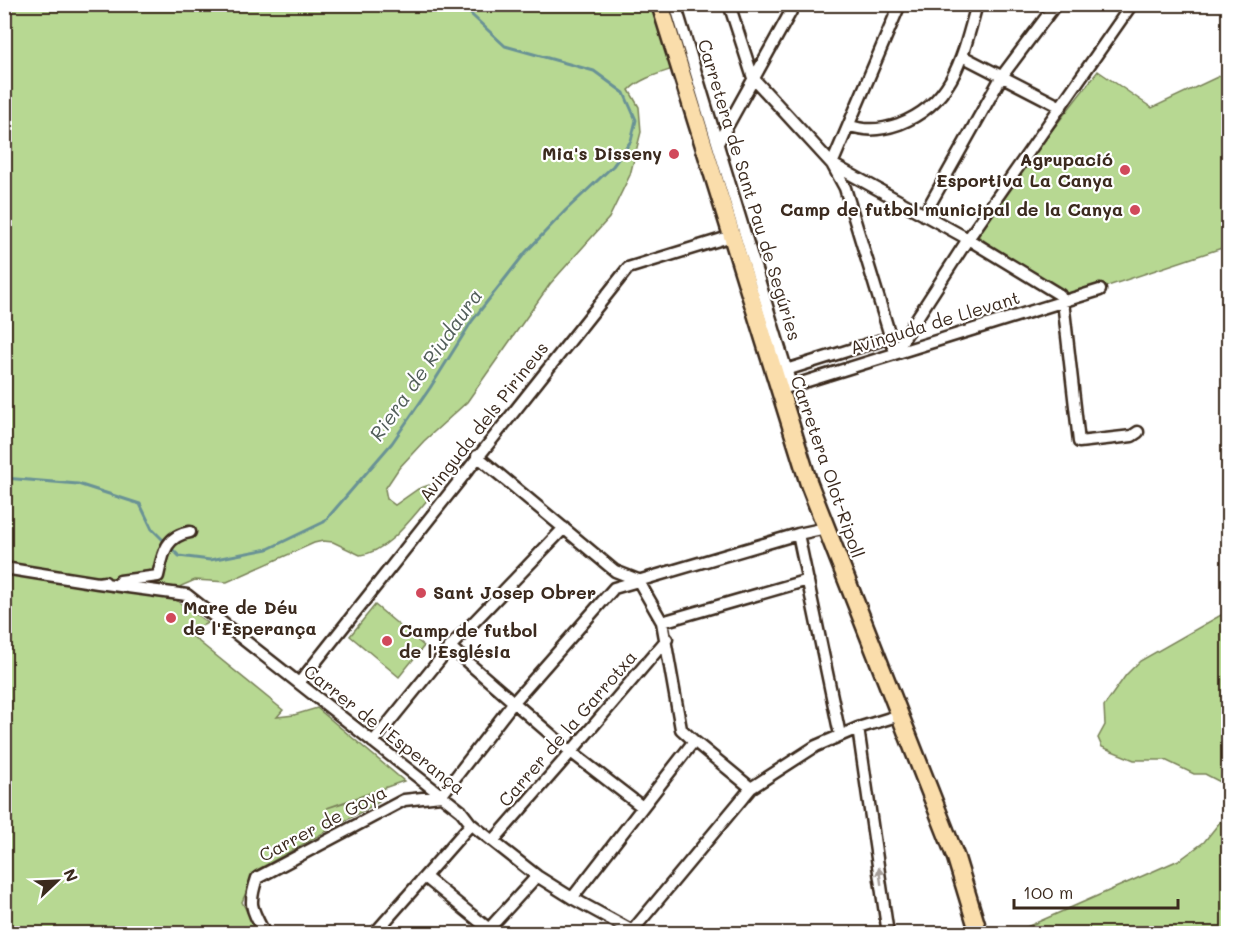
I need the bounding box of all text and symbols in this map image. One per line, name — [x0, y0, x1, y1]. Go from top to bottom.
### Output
street label: Carretera de Sant Pau de Segúries — [693, 36, 807, 343]
place label: Mia's Disseny — [542, 141, 662, 165]
marker: Mia's Disseny — [667, 147, 681, 161]
place label: Agrupació Esportiva La Canya — [936, 147, 1113, 192]
marker: Agrupació Esportiva La Canya — [1118, 163, 1132, 177]
place label: Camp de futbol municipal de la Canya — [780, 197, 1123, 221]
marker: Camp de futbol municipal de la Canya — [1128, 203, 1142, 217]
water label: Riera de Riudaura — [363, 283, 487, 446]
street label: Avinguda de Llevant — [847, 285, 1023, 359]
street label: Avinguda dels Pirineus — [413, 337, 553, 506]
street label: Carretera Olot-Ripoll — [785, 372, 870, 561]
place label: Sant Josep Obrer — [433, 580, 596, 604]
marker: Sant Josep Obrer — [414, 586, 428, 600]
place label: Mare de Déu de l'Esperança — [183, 595, 317, 640]
marker: Mare de Déu de l'Esperança — [164, 611, 178, 625]
place label: Camp de futbol de l'Església — [399, 618, 537, 663]
marker: Camp de futbol de l'Església — [380, 634, 394, 648]
street label: Carrer de la Garrotxa — [493, 645, 642, 811]
street label: Carrer de l'Esperança — [299, 659, 470, 800]
street label: Carrer de Goya — [255, 779, 390, 867]
north arrow — [27, 851, 87, 911]
text: N — [59, 865, 83, 885]
one-way arrow — [875, 866, 884, 885]
scale bar — [1014, 872, 1178, 910]
text: 100 m — [1023, 880, 1073, 904]

